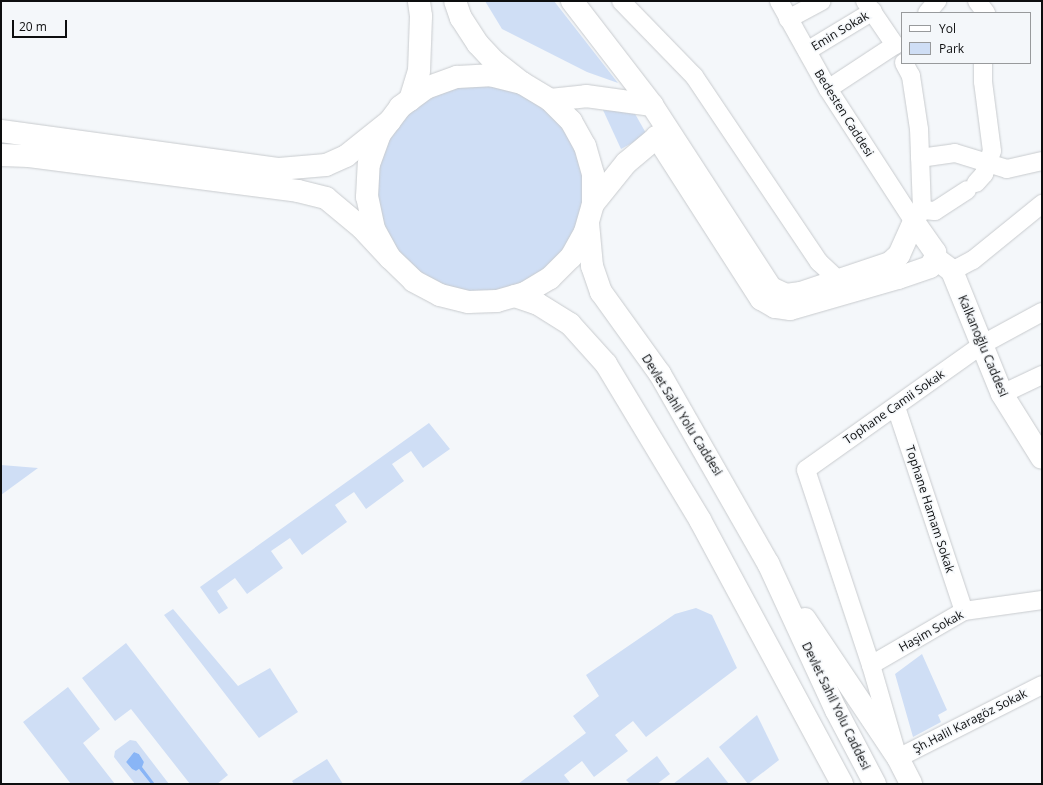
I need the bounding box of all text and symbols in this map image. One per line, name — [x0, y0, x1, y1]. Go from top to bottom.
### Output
street label: Emin Sokak — [809, 8, 871, 54]
scale bar — [14, 12, 69, 38]
legend — [901, 12, 1031, 64]
text: 20 m — [19, 18, 47, 35]
text: Yol — [939, 20, 956, 37]
text: Park — [939, 40, 964, 57]
street label: Bedesten Caddesi — [811, 67, 877, 159]
street label: Kalkanoğlu Caddesi — [955, 293, 1011, 399]
street label: Devlet Sahil Yolu Caddesi — [639, 352, 725, 478]
street label: Tophane Camii Sokak — [841, 367, 947, 447]
street label: Tophane Hamam Sokak — [903, 444, 957, 574]
street label: Haşim Sokak — [896, 607, 966, 655]
street label: Devlet Sahil Yolu Caddesi — [799, 640, 873, 772]
street label: Şh.Halil Karagöz Sokak — [911, 686, 1029, 756]

